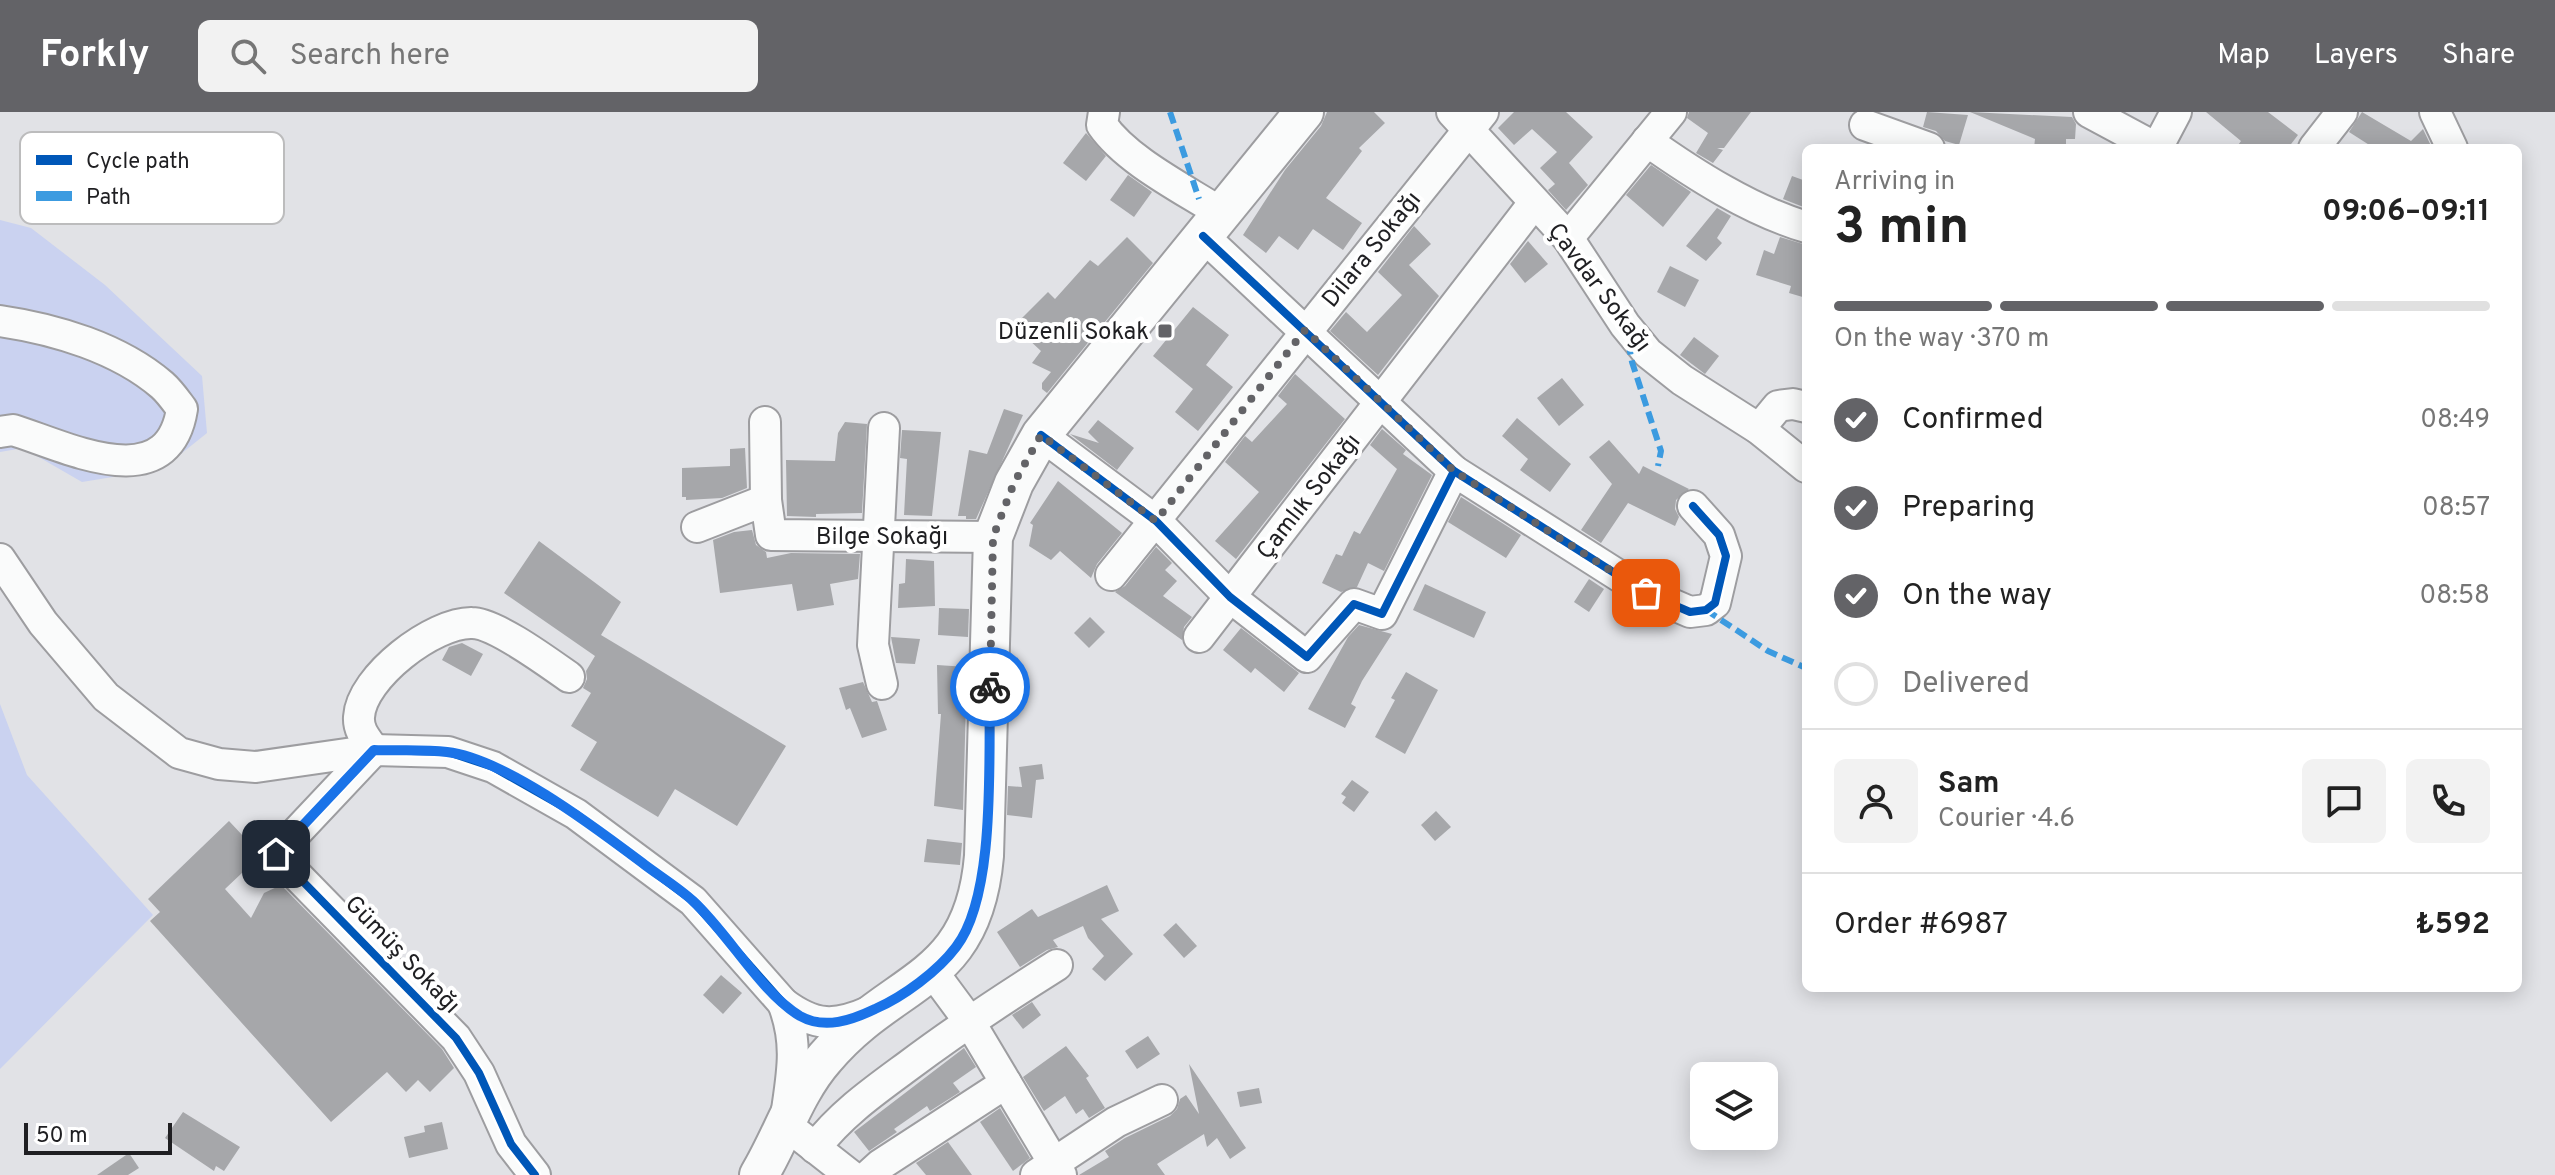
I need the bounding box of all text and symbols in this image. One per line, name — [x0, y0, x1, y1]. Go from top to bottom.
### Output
search box — [198, 20, 758, 92]
text: Forkly — [40, 32, 150, 81]
icon: search — [226, 34, 270, 78]
text: Search here — [290, 38, 450, 75]
text: Map — [2217, 38, 2270, 74]
text: Layers — [2314, 38, 2398, 74]
text: Share — [2442, 38, 2515, 74]
legend — [20, 132, 284, 224]
text: Cycle path — [86, 149, 190, 176]
text: Arriving in — [1834, 166, 1955, 199]
text: Path — [86, 185, 131, 212]
street label: Dilara Sokağı — [1317, 186, 1429, 314]
text: 09:06–09:11 — [2322, 194, 2490, 231]
text: 3 min — [1834, 196, 1969, 262]
street label: Çavdar Sokağı — [1540, 218, 1657, 359]
place label: Düzenli Sokak — [998, 318, 1149, 348]
marker: Düzenli Sokak — [1156, 322, 1174, 340]
text: On the way · 370 m — [1834, 323, 2049, 356]
icon: check — [1834, 398, 1878, 442]
text: Confirmed — [1902, 402, 2044, 439]
text: 08:49 — [2420, 404, 2490, 437]
street label: Çamlık Sokağı — [1251, 428, 1368, 566]
icon: check — [1834, 486, 1878, 530]
text: Preparing — [1902, 490, 2035, 527]
text: 08:57 — [2422, 492, 2490, 525]
street label: Bilge Sokağı — [816, 523, 948, 553]
pin — [1612, 559, 1680, 627]
icon: bag — [1624, 571, 1668, 615]
icon: check — [1834, 574, 1878, 618]
text: On the way — [1902, 578, 2052, 615]
text: 08:58 — [2420, 580, 2490, 613]
courier — [950, 647, 1030, 727]
icon: bike — [968, 665, 1012, 709]
text: Delivered — [1902, 666, 2030, 703]
button: person — [1834, 759, 1918, 843]
button: chat — [2302, 759, 2386, 843]
button: phone — [2406, 759, 2490, 843]
text: Sam — [1938, 766, 2000, 803]
text: Courier · 4.6 — [1938, 803, 2075, 836]
pin — [242, 820, 310, 888]
icon: home — [254, 832, 298, 876]
street label: Gümüş Sokağı — [338, 890, 465, 1021]
text: Order #6987 — [1834, 907, 2008, 944]
text: ₺592 — [2415, 907, 2490, 944]
map controls — [1690, 1062, 1778, 1150]
button: layers — [1690, 1062, 1778, 1150]
scale bar — [24, 1119, 172, 1155]
text: 50 m — [36, 1123, 88, 1150]

